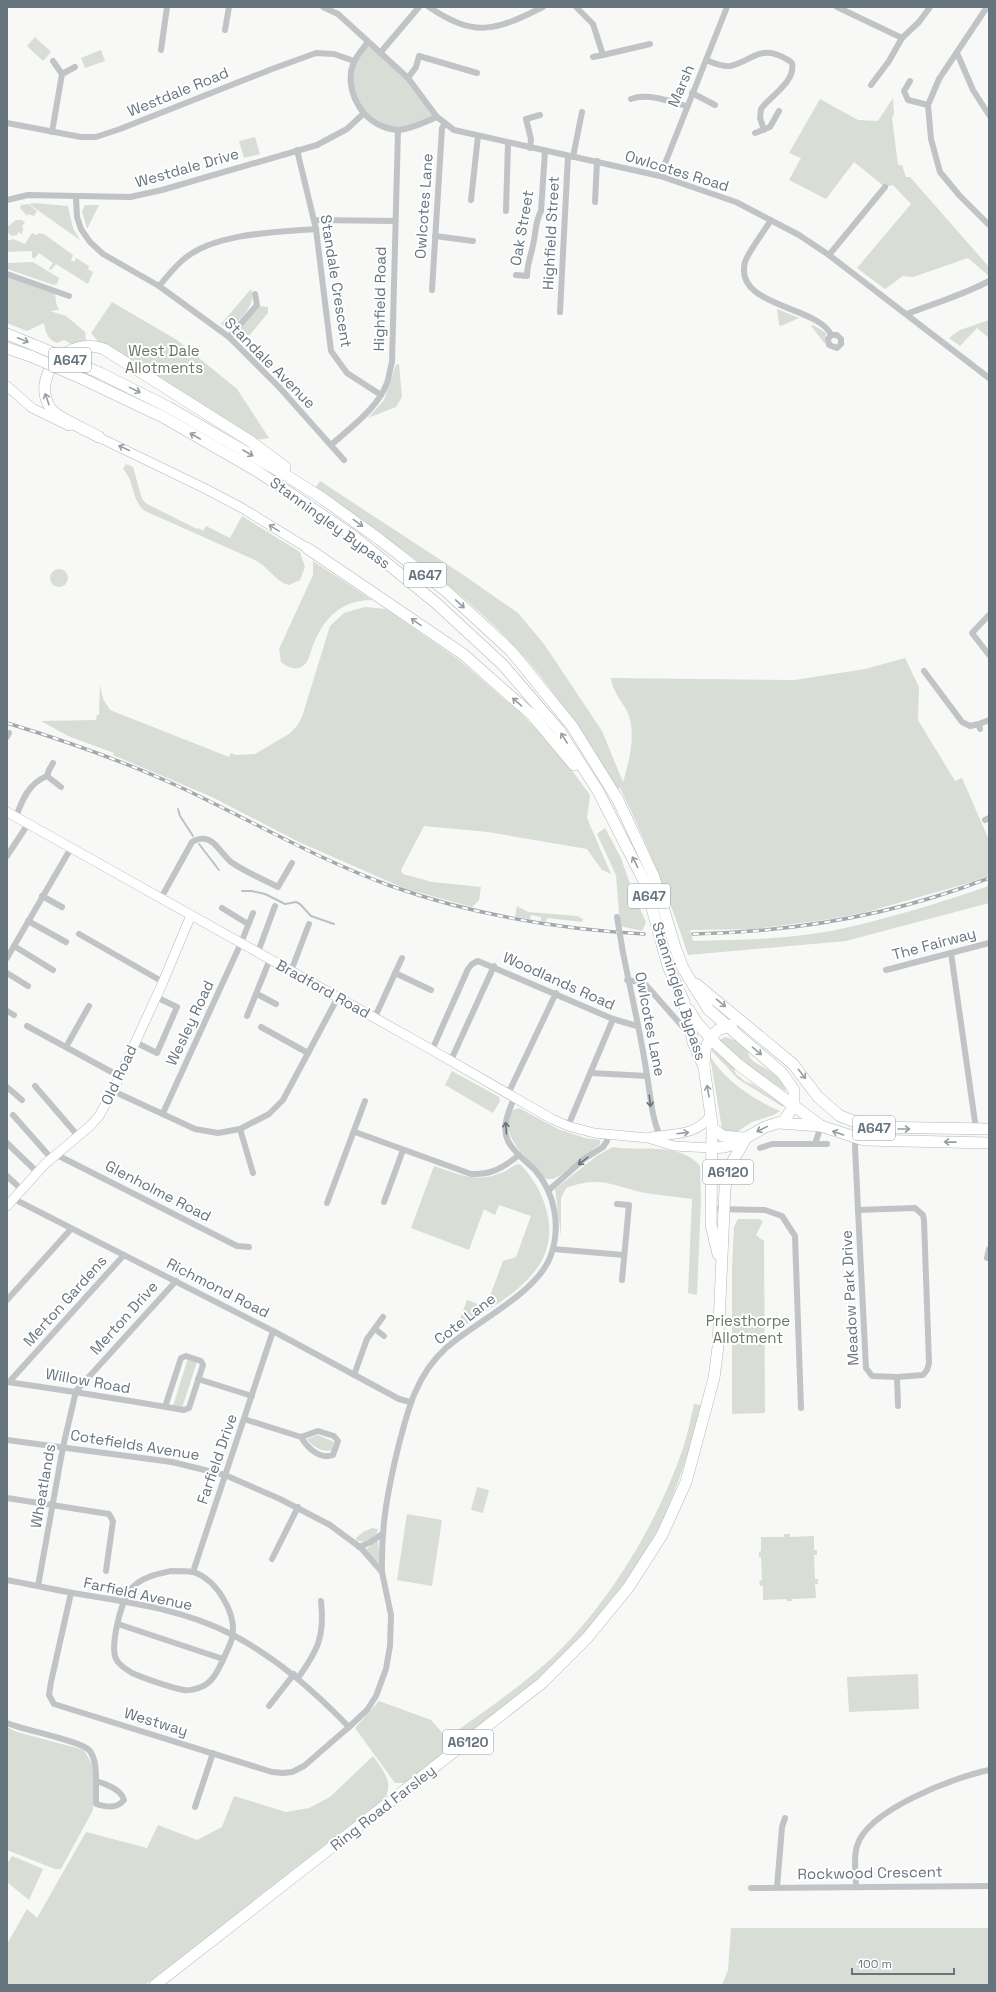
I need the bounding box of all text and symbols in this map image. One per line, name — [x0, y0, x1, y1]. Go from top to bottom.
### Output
street label: Marsh — [663, 62, 698, 110]
street label: Westdale Road — [124, 63, 231, 121]
street label: Westdale Drive — [133, 144, 241, 191]
street label: Owlcotes Road — [623, 146, 731, 195]
street label: Owlcotes Lane — [410, 152, 437, 259]
street label: Highfield Street — [538, 175, 563, 290]
street label: Oak Street — [506, 189, 538, 267]
street label: Standale Crescent — [317, 213, 356, 349]
street label: Highfield Road — [369, 246, 390, 352]
street label: Standale Avenue — [221, 313, 320, 412]
one-way arrow — [17, 337, 29, 345]
park label: West Dale Allotments — [125, 341, 203, 377]
road number: A647 — [49, 348, 91, 372]
one-way arrow — [128, 387, 140, 394]
one-way arrow — [43, 392, 50, 405]
one-way arrow — [189, 431, 201, 439]
one-way arrow — [118, 444, 130, 451]
one-way arrow — [242, 450, 254, 458]
street label: Stanningley Bypass — [266, 473, 394, 573]
one-way arrow — [352, 519, 363, 527]
one-way arrow — [268, 523, 279, 532]
road number: A647 — [404, 563, 446, 587]
one-way arrow — [454, 599, 464, 608]
one-way arrow — [410, 618, 421, 626]
one-way arrow — [513, 698, 523, 707]
one-way arrow — [559, 732, 568, 743]
one-way arrow — [630, 857, 638, 869]
road number: A647 — [628, 884, 670, 908]
street label: Stanningley Bypass — [648, 919, 711, 1062]
street label: The Fairway — [890, 923, 978, 964]
street label: Woodlands Road — [500, 947, 618, 1014]
street label: Bradford Road — [273, 955, 374, 1022]
street label: Owlcotes Lane — [631, 970, 670, 1078]
street label: Wesley Road — [161, 977, 218, 1069]
one-way arrow — [716, 999, 727, 1008]
street label: Old Road — [96, 1042, 141, 1108]
one-way arrow — [752, 1046, 762, 1055]
one-way arrow — [797, 1069, 806, 1080]
one-way arrow — [704, 1085, 712, 1098]
one-way arrow — [646, 1094, 654, 1107]
road number: A647 — [853, 1116, 895, 1140]
one-way arrow — [503, 1122, 510, 1135]
one-way arrow — [897, 1125, 910, 1133]
one-way arrow — [757, 1126, 769, 1133]
one-way arrow — [833, 1128, 845, 1136]
one-way arrow — [676, 1129, 689, 1137]
one-way arrow — [944, 1139, 957, 1146]
street label: Glenholme Road — [102, 1156, 214, 1225]
one-way arrow — [577, 1157, 588, 1165]
road number: A6120 — [703, 1160, 753, 1184]
street label: Meadow Park Drive — [836, 1230, 863, 1366]
street label: Merton Gardens — [19, 1251, 111, 1350]
street label: Richmond Road — [164, 1253, 273, 1322]
street label: Merton Drive — [86, 1277, 162, 1358]
street label: Cote Lane — [430, 1289, 499, 1349]
park label: Priesthorpe Allotment — [706, 1311, 790, 1347]
street label: Willow Road — [44, 1364, 132, 1397]
street label: Farfield Drive — [192, 1411, 241, 1506]
street label: Cotefields Avenue — [69, 1425, 201, 1464]
street label: Wheatlands — [26, 1442, 59, 1530]
street label: Farfield Avenue — [82, 1573, 195, 1614]
street label: Westway — [122, 1703, 190, 1740]
road number: A6120 — [443, 1730, 493, 1754]
street label: Ring Road Farsley — [326, 1761, 439, 1855]
street label: Rockwood Crescent — [797, 1862, 943, 1883]
scale bar — [852, 1950, 954, 1976]
text: 100 m — [858, 1956, 892, 1972]

